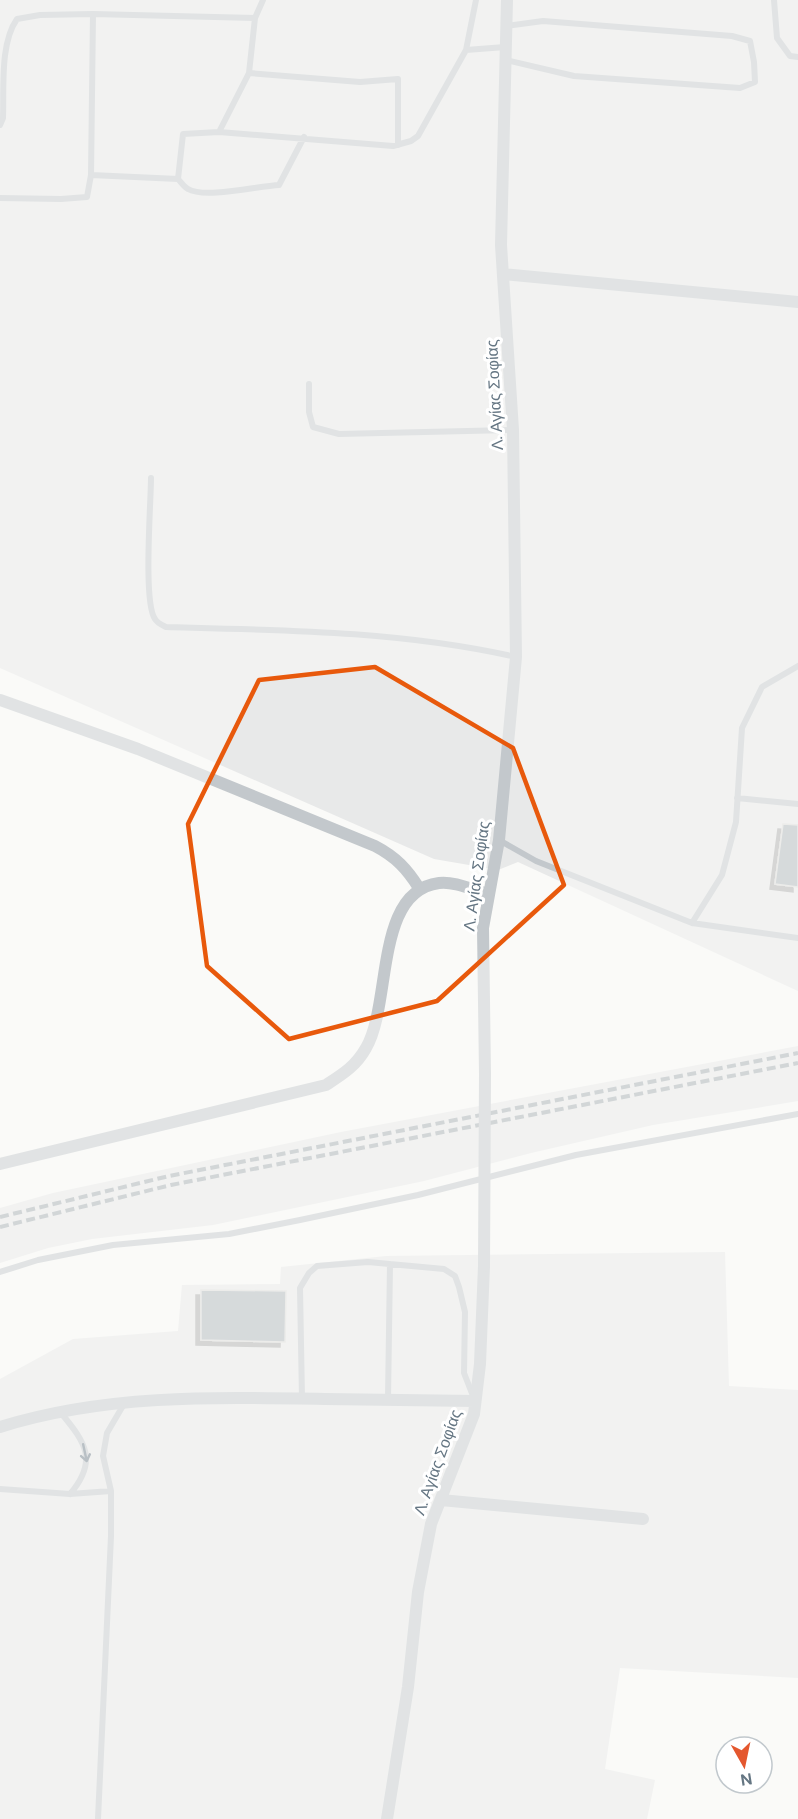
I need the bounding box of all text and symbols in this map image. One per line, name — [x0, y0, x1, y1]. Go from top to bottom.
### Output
street label: Λ. Αγίας Σοφίας — [481, 339, 508, 451]
street label: Λ. Αγίας Σοφίας — [458, 819, 495, 932]
street label: Λ. Αγίας Σοφίας — [409, 1406, 466, 1518]
one-way arrow — [80, 1443, 91, 1462]
north arrow — [714, 1735, 774, 1795]
text: N — [739, 1768, 754, 1791]

